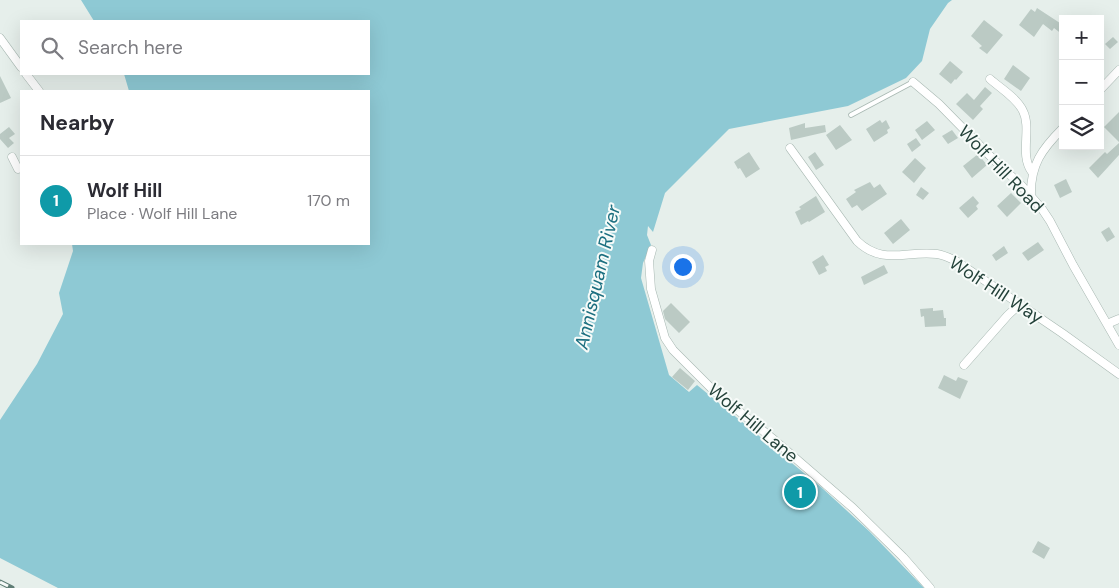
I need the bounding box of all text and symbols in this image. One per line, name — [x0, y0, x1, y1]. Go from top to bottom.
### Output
map controls — [1059, 15, 1104, 150]
button: + — [1059, 15, 1104, 60]
search box — [20, 20, 370, 75]
icon: search — [38, 34, 66, 62]
text: Search here — [78, 35, 183, 60]
button: − — [1059, 60, 1104, 105]
button: layers — [1059, 105, 1104, 150]
text: Nearby — [40, 109, 114, 137]
street label: Wolf Hill Road — [953, 120, 1049, 218]
text: Wolf Hill — [87, 178, 162, 203]
text: 1 — [53, 190, 59, 211]
text: 170 m — [307, 190, 350, 211]
water label: Annisquam River — [569, 202, 626, 353]
text: Place · Wolf Hill Lane — [87, 203, 237, 224]
street label: Wolf Hill Way — [944, 251, 1048, 329]
your location — [670, 254, 696, 280]
street label: Wolf Hill Lane — [703, 378, 803, 468]
pin: 1 — [784, 473, 816, 511]

